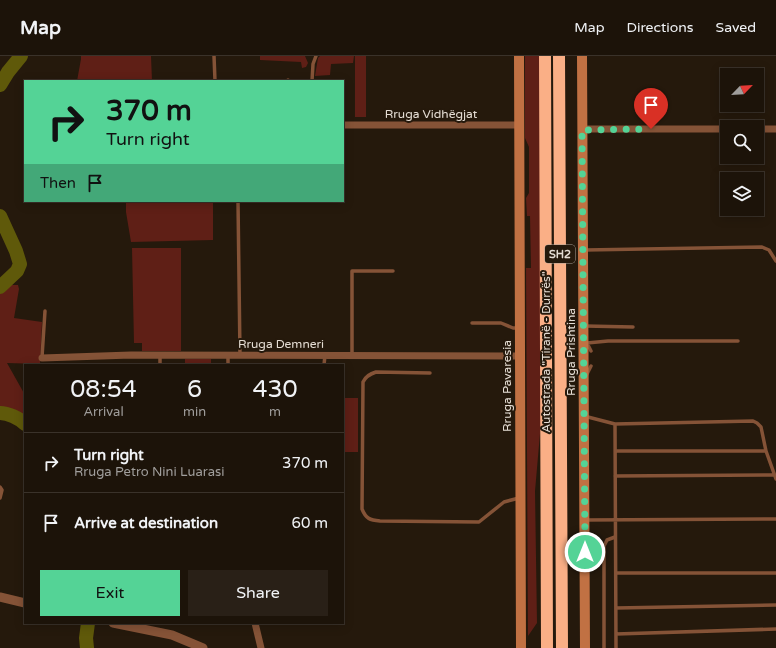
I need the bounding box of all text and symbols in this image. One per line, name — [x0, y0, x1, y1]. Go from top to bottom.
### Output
text: Map — [20, 17, 61, 39]
text: Map — [574, 19, 605, 36]
text: Directions — [627, 19, 694, 36]
text: Saved — [716, 19, 756, 36]
north arrow — [720, 68, 764, 112]
map controls — [720, 68, 764, 216]
pin — [634, 88, 668, 129]
text: 370 m — [106, 94, 192, 128]
icon: arrive — [640, 94, 662, 116]
icon: right — [40, 96, 92, 148]
street label: Rruga Vidhëgjat — [385, 107, 478, 121]
button: search — [720, 120, 764, 164]
text: Turn right — [106, 128, 190, 150]
icon: arrive — [84, 172, 106, 194]
button: layers — [720, 172, 764, 216]
text: Then — [40, 174, 76, 192]
road number: SH2 — [545, 245, 575, 263]
street label: Autostrada "Tiranë - Durrës" — [539, 271, 553, 433]
street label: Rruga Prishtina — [564, 308, 578, 396]
street label: Rruga Demneri — [238, 337, 324, 351]
street label: Rruga Pavaresia — [500, 340, 514, 432]
text: 08:54 — [70, 375, 137, 404]
text: 6 — [187, 375, 202, 404]
text: 430 — [252, 375, 298, 404]
text: Arrival — [83, 404, 124, 420]
text: min — [183, 404, 206, 420]
text: m — [269, 404, 281, 420]
text: Turn right — [74, 446, 144, 464]
icon: right — [40, 452, 62, 474]
text: 370 m — [282, 454, 328, 472]
text: Rruga Petro Nini Luarasi — [74, 464, 225, 480]
icon: arrive — [40, 512, 62, 534]
text: Arrive at destination — [74, 514, 218, 532]
text: 60 m — [291, 514, 328, 532]
position arrow — [564, 531, 606, 573]
button: Exit — [40, 570, 180, 616]
button: Share — [188, 570, 328, 616]

